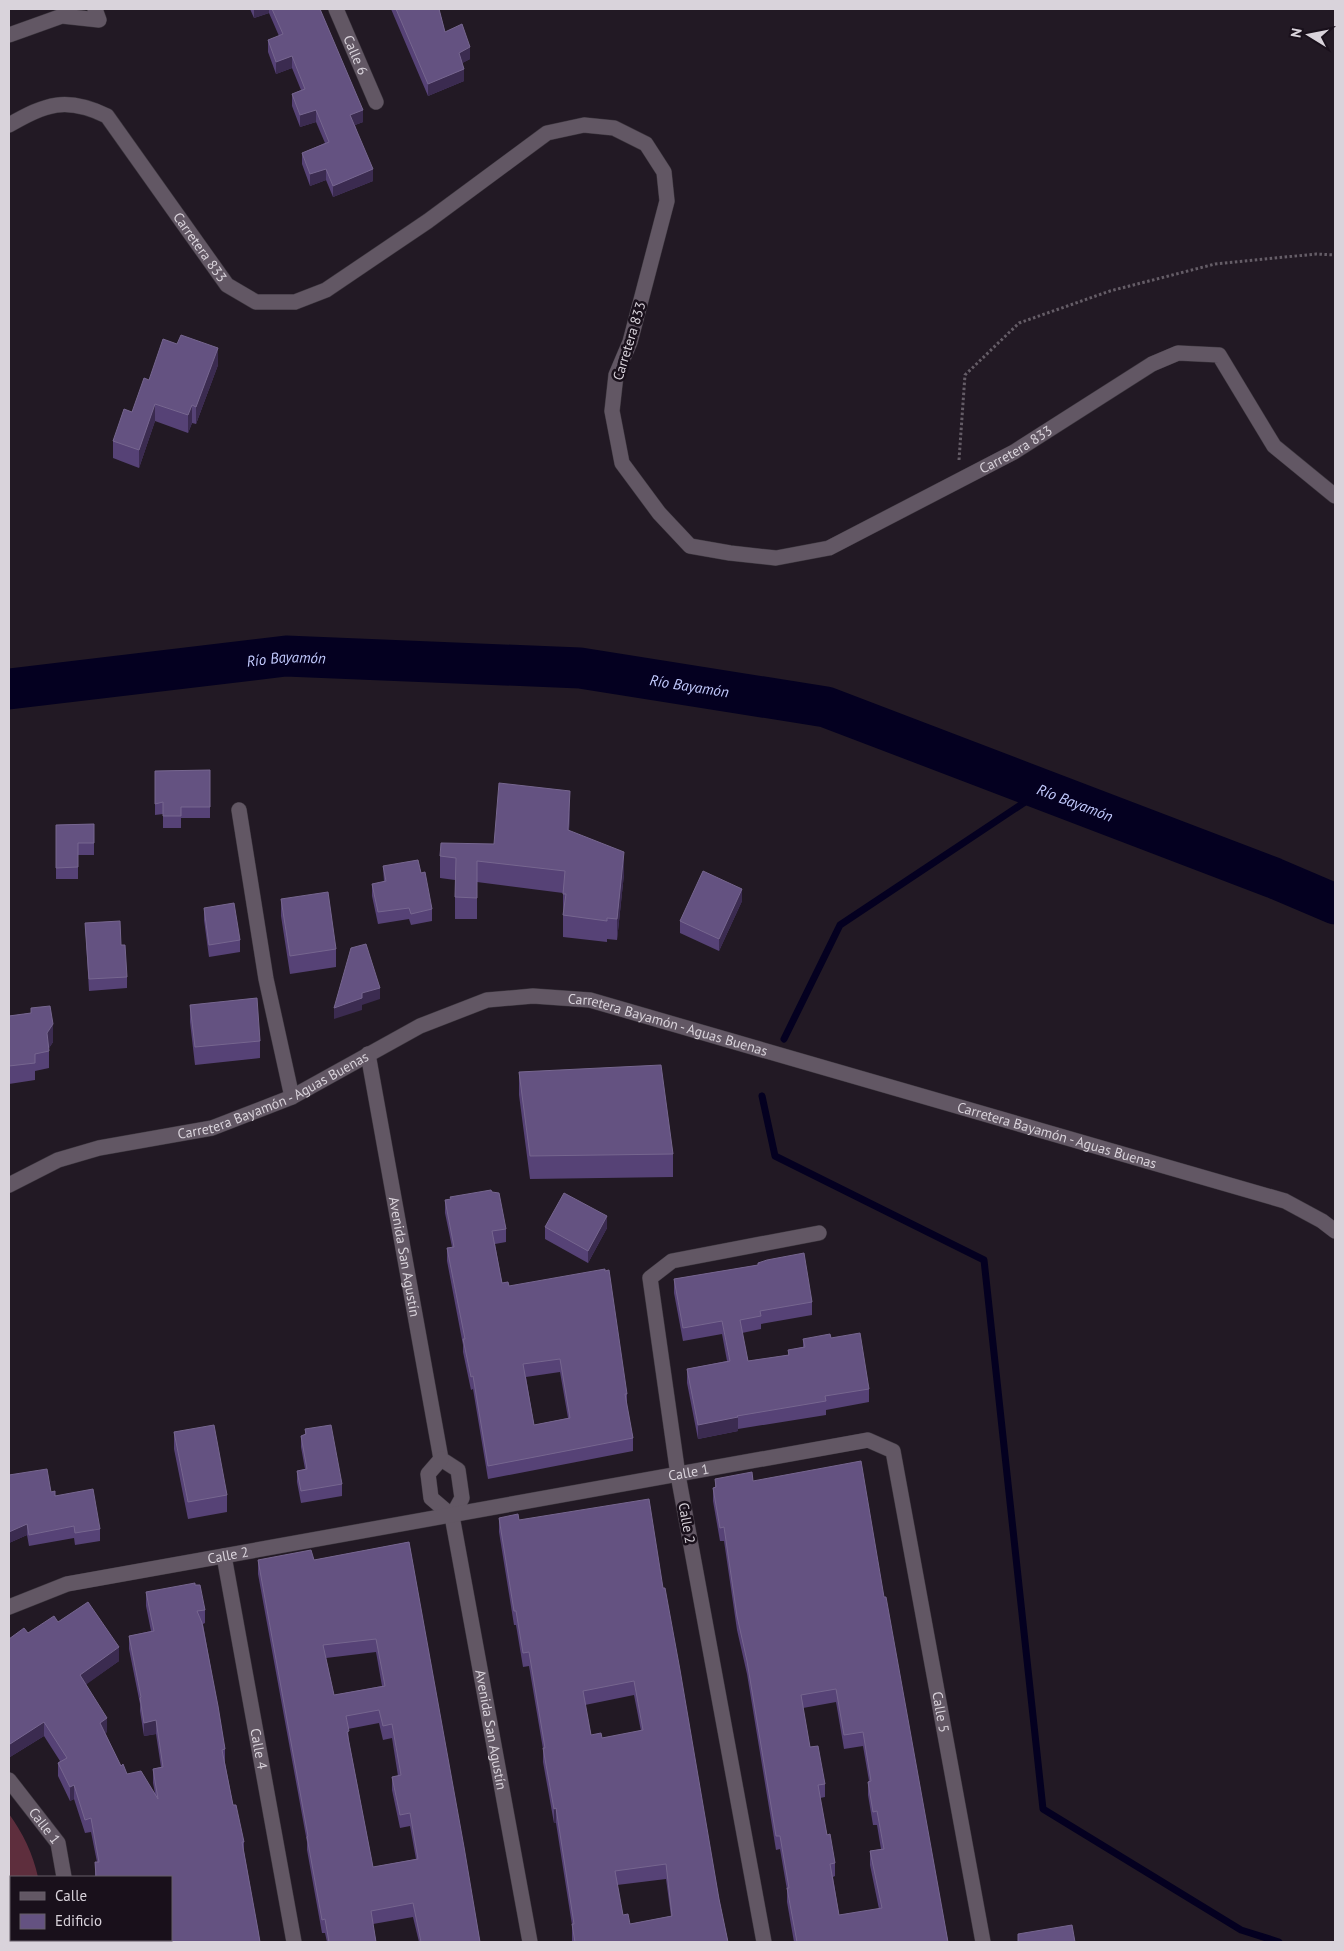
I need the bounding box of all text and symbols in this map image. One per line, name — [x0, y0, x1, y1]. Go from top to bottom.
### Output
north arrow — [1284, 10, 1334, 60]
text: N — [1287, 27, 1306, 39]
street label: Calle 6 — [339, 32, 372, 78]
street label: Carretera 833 — [169, 209, 231, 286]
street label: Carretera 833 — [608, 299, 650, 383]
street label: Carretera 833 — [976, 421, 1056, 477]
water label: Río Bayamón — [245, 646, 326, 670]
water label: Río Bayamón — [649, 670, 730, 701]
water label: Río Bayamón — [1035, 779, 1116, 825]
street label: Carretera Bayamón - Aguas Buenas — [567, 989, 770, 1060]
street label: Carretera Bayamón - Aguas Buenas — [176, 1047, 372, 1143]
street label: Carretera Bayamón - Aguas Buenas — [955, 1098, 1159, 1172]
street label: Avenida San Agustín — [385, 1195, 424, 1318]
street label: Calle 1 — [667, 1460, 711, 1485]
street label: Calle 2 — [675, 1501, 699, 1545]
street label: Calle 2 — [206, 1543, 250, 1568]
street label: Avenida San Agustín — [471, 1668, 511, 1791]
street label: Calle 5 — [928, 1690, 953, 1734]
street label: Calle 4 — [246, 1727, 272, 1771]
street label: Calle 1 — [25, 1804, 64, 1848]
legend — [10, 1876, 172, 1941]
text: Calle — [55, 1886, 87, 1905]
text: Edificio — [55, 1911, 102, 1930]

